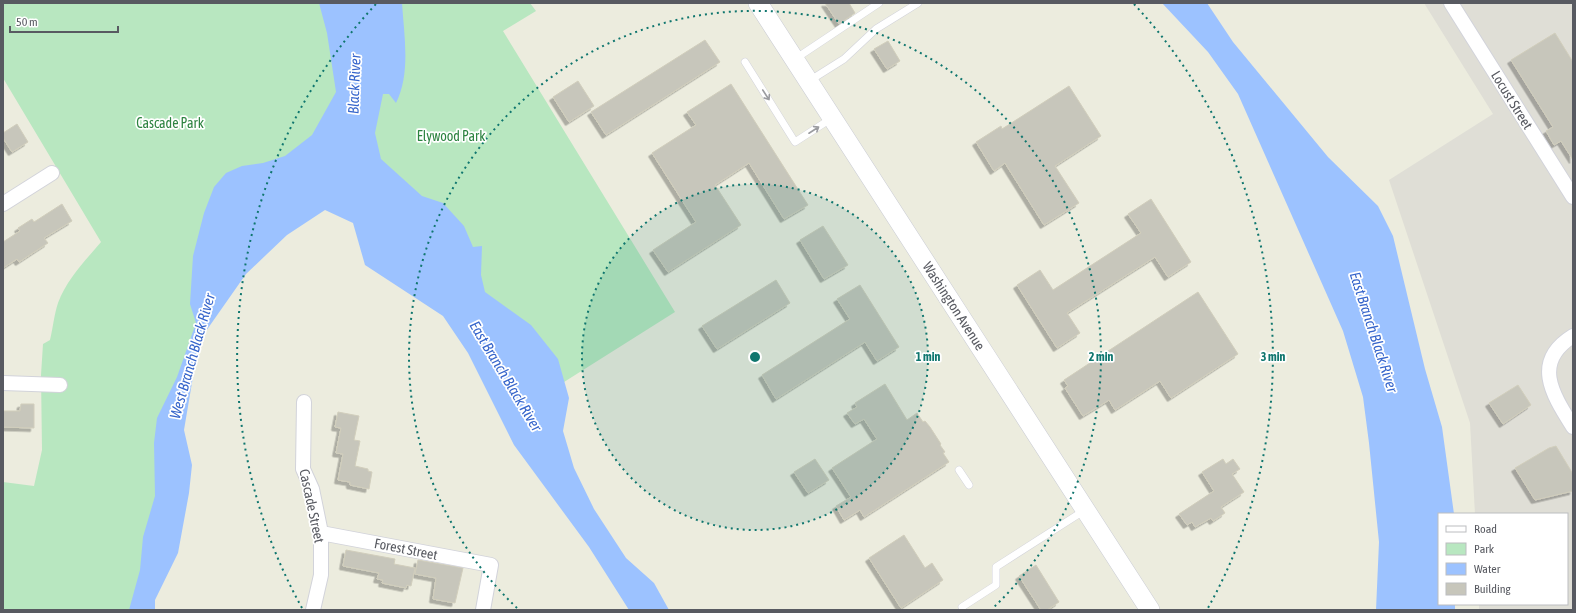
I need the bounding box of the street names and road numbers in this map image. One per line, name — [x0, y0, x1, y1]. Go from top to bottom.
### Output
street label: Locust Street — [1488, 68, 1536, 132]
street label: Washington Avenue — [920, 259, 988, 353]
street label: Cascade Street — [296, 468, 328, 544]
street label: Forest Street — [373, 535, 439, 563]

